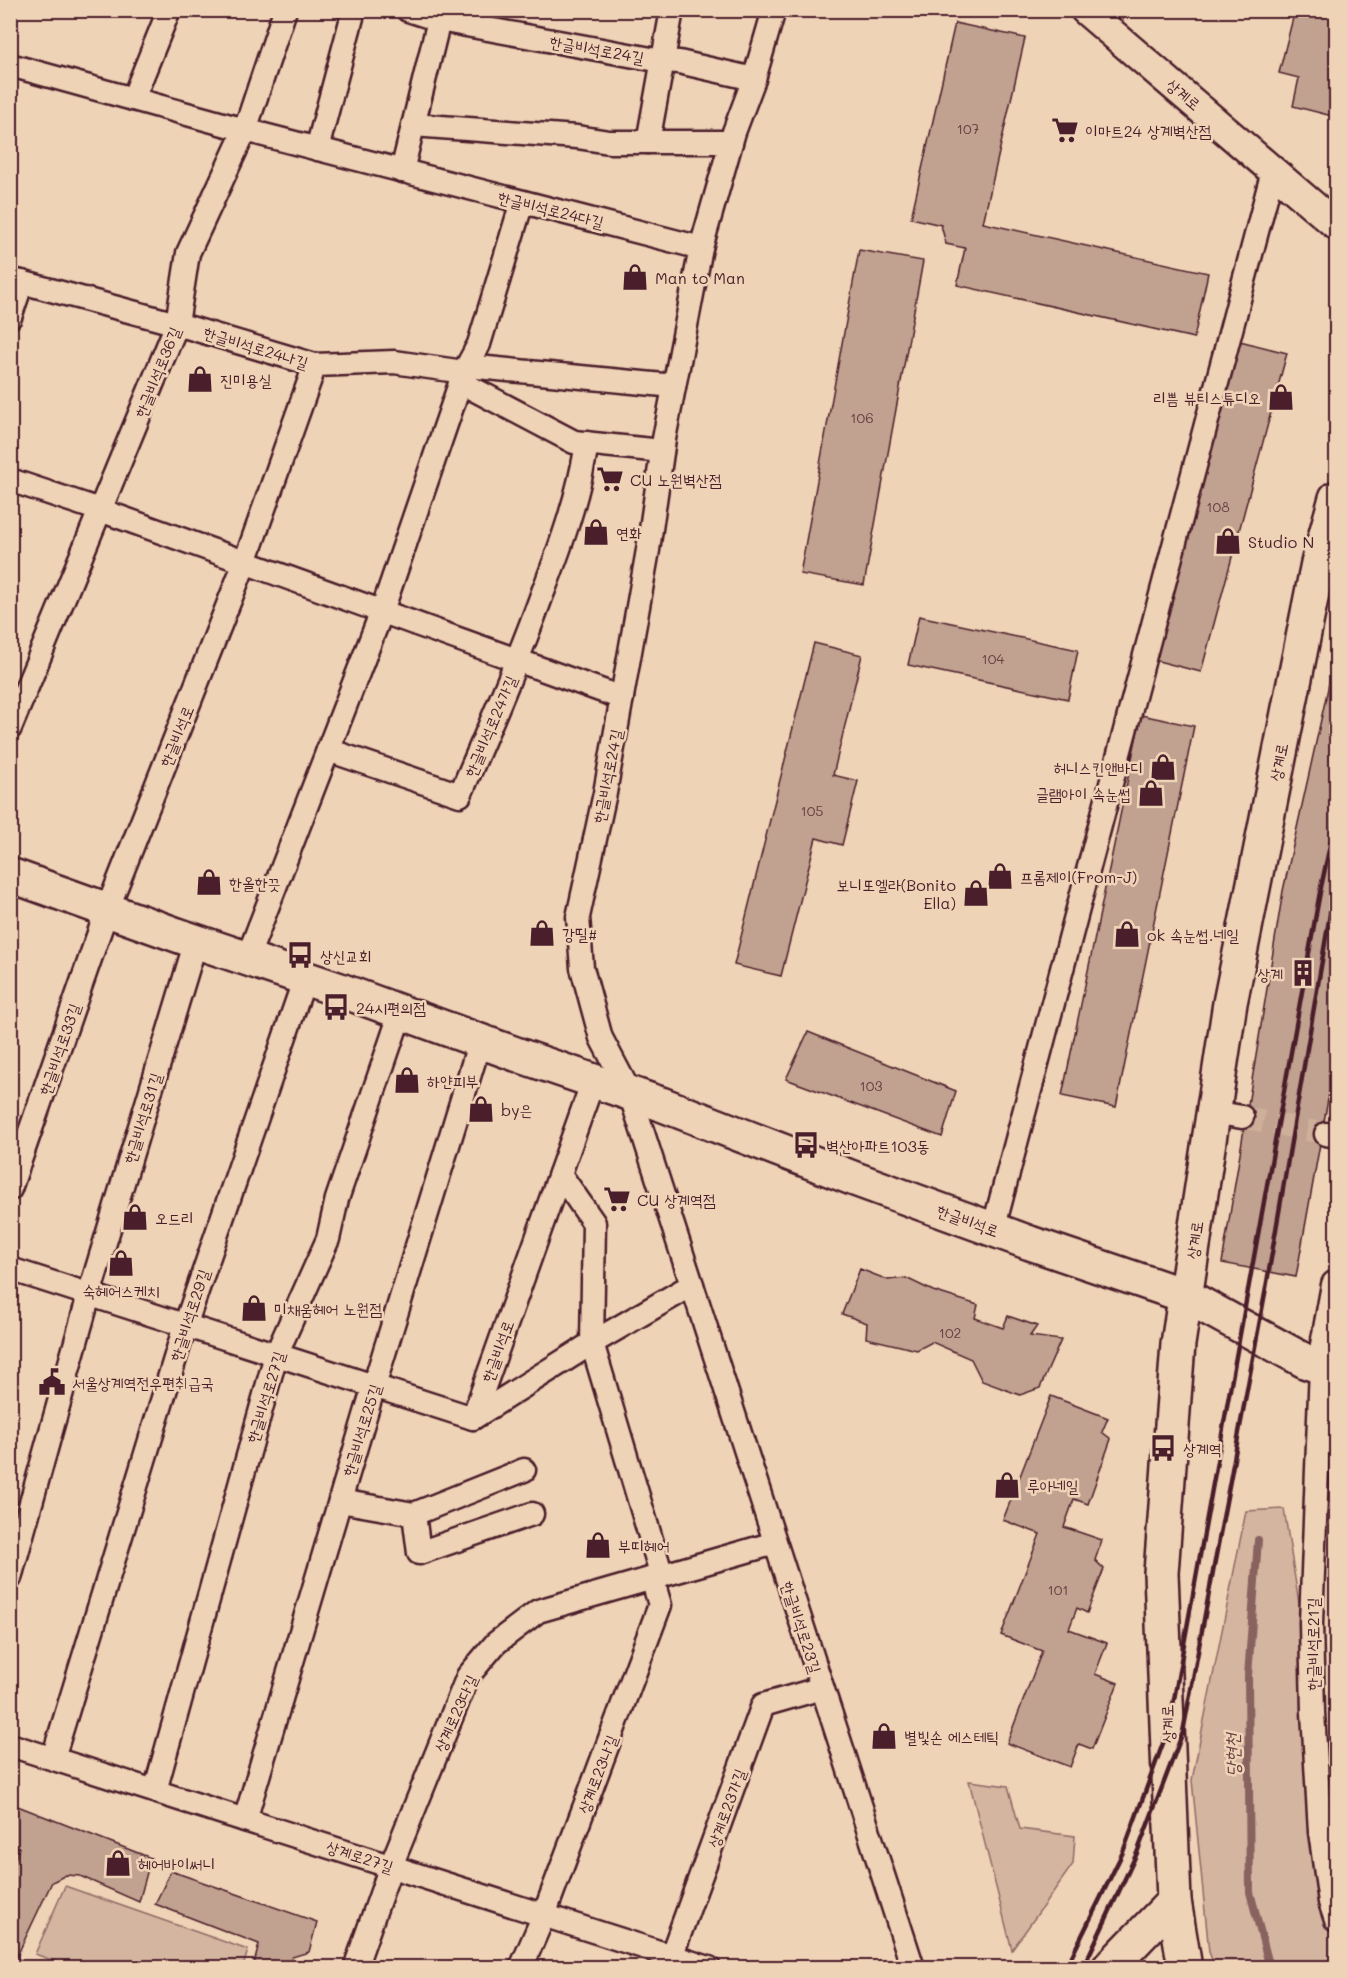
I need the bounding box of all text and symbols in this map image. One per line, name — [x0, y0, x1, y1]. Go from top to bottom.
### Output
street label: 한글비석로24길 — [548, 30, 646, 68]
street label: 상계로 — [1162, 74, 1206, 114]
supermarket icon: 이마트24 상계벽산점 — [1050, 115, 1080, 145]
house number: 107 — [957, 119, 980, 138]
place label: 이마트24 상계벽산점 — [1085, 120, 1212, 141]
street label: 한글비석로24다길 — [496, 186, 606, 232]
shop icon: Man to Man — [620, 262, 650, 292]
place label: Man to Man — [655, 267, 745, 288]
street label: 한글비석로24나길 — [201, 321, 311, 373]
street label: 한글비석로36길 — [129, 323, 185, 421]
shop icon: 진미용실 — [185, 364, 215, 394]
place label: 진미용실 — [220, 369, 272, 390]
shop icon: 리쁨 뷰티스튜디오 — [1266, 382, 1296, 412]
place label: 리쁨 뷰티스튜디오 — [1153, 387, 1261, 408]
house number: 106 — [850, 408, 874, 427]
supermarket icon: CU 노원벽산점 — [595, 464, 625, 494]
place label: CU 노원벽산점 — [630, 469, 722, 490]
house number: 108 — [1206, 497, 1230, 516]
shop icon: 연화 — [581, 517, 611, 547]
place label: 연화 — [616, 522, 642, 543]
shop icon: Studio N — [1213, 526, 1243, 556]
place label: Studio N — [1248, 531, 1314, 552]
house number: 104 — [981, 649, 1005, 668]
street label: 한글비석로24가길 — [459, 672, 521, 780]
street label: 한글비석로 — [154, 702, 198, 770]
street label: 한글비석로24길 — [588, 727, 626, 825]
street label: 상계로 — [1264, 741, 1292, 783]
shop icon: 허니스킨앤바디 — [1148, 752, 1178, 782]
place label: 허니스킨앤바디 — [1053, 757, 1143, 778]
shop icon: 글램아이 속눈썹 — [1136, 778, 1166, 808]
place label: 글램아이 속눈썹 — [1036, 783, 1131, 804]
house number: 105 — [800, 801, 824, 820]
shop icon: 프롬제이(From-J) — [985, 861, 1015, 891]
place label: 프롬제이(From-J) — [1020, 866, 1137, 887]
shop icon: 한올한끗 — [194, 867, 224, 897]
place label: 한올한끗 — [229, 872, 281, 893]
place label: 보니또엘라(Bonito Ella) — [836, 874, 956, 913]
shop icon: 보니또엘라(Bonito Ella) — [961, 878, 991, 908]
shop icon: 강띨# — [527, 918, 557, 948]
shop icon: ok 속눈썹.네일 — [1112, 919, 1142, 949]
place label: 강띨# — [562, 923, 598, 944]
place label: ok 속눈썹.네일 — [1147, 924, 1239, 945]
bus stop icon: 상신교회 — [285, 940, 315, 970]
place label: 상신교회 — [320, 945, 372, 966]
building icon: 상계 — [1288, 958, 1318, 988]
place label: 상계 — [1257, 963, 1283, 984]
bus stop icon: 24시편의점 — [321, 992, 351, 1022]
place label: 24시편의점 — [356, 997, 426, 1018]
street label: 한글비석로33길 — [33, 1000, 85, 1098]
shop icon: 하얀피부 — [392, 1065, 422, 1095]
street label: 한글비석로31길 — [118, 1070, 166, 1166]
place label: 하얀피부 — [427, 1070, 479, 1091]
house number: 103 — [859, 1076, 883, 1095]
shop icon: by은 — [466, 1094, 496, 1124]
place label: by은 — [501, 1099, 532, 1120]
bus stop icon: 벽산아파트103동 — [791, 1130, 821, 1160]
place label: 벽산아파트103동 — [826, 1135, 930, 1156]
supermarket icon: CU 상계역점 — [602, 1184, 632, 1214]
place label: CU 상계역점 — [637, 1189, 716, 1210]
street label: 한글비석로 — [934, 1199, 1002, 1241]
shop icon: 오드리 — [120, 1202, 150, 1232]
place label: 오드리 — [155, 1207, 194, 1228]
street label: 상계로 — [1181, 1219, 1207, 1261]
shop icon: 숙헤어스케치 — [106, 1248, 136, 1278]
street label: 한글비석로29길 — [164, 1266, 214, 1364]
place label: 숙헤어스케치 — [82, 1280, 160, 1301]
shop icon: 미채움헤어 노원점 — [239, 1293, 269, 1323]
place label: 미채움헤어 노원점 — [274, 1298, 382, 1319]
street label: 한글비석로 — [476, 1317, 518, 1385]
house number: 102 — [939, 1323, 961, 1342]
street label: 한글비석로27길 — [241, 1348, 289, 1446]
public building icon: 서울상계역전우편취급국 — [37, 1367, 67, 1397]
place label: 서울상계역전우편취급국 — [72, 1372, 214, 1393]
street label: 한글비석로25길 — [337, 1381, 385, 1479]
bus stop icon: 상계역 — [1148, 1433, 1178, 1463]
place label: 상계역 — [1183, 1438, 1222, 1459]
shop icon: 루아네일 — [992, 1470, 1022, 1500]
place label: 루아네일 — [1027, 1475, 1079, 1496]
shop icon: 부띠헤어 — [583, 1530, 613, 1560]
place label: 부띠헤어 — [618, 1535, 670, 1556]
street label: 한글비석로23길 — [777, 1578, 827, 1676]
house number: 101 — [1047, 1580, 1069, 1599]
street label: 한글비석로21길 — [1302, 1597, 1323, 1691]
street label: 상계로23다길 — [429, 1671, 481, 1755]
street label: 상계로 — [1156, 1704, 1178, 1744]
shop icon: 별빛손 에스테틱 — [869, 1721, 899, 1751]
place label: 별빛손 에스테틱 — [904, 1726, 999, 1747]
street label: 상계로23나길 — [572, 1732, 622, 1816]
water label: 당현천 — [1220, 1732, 1244, 1777]
street label: 상계로23가길 — [702, 1765, 750, 1850]
street label: 상계로27길 — [324, 1835, 396, 1877]
shop icon: 헤어바이써니 — [103, 1848, 133, 1878]
place label: 헤어바이써니 — [138, 1853, 215, 1874]

